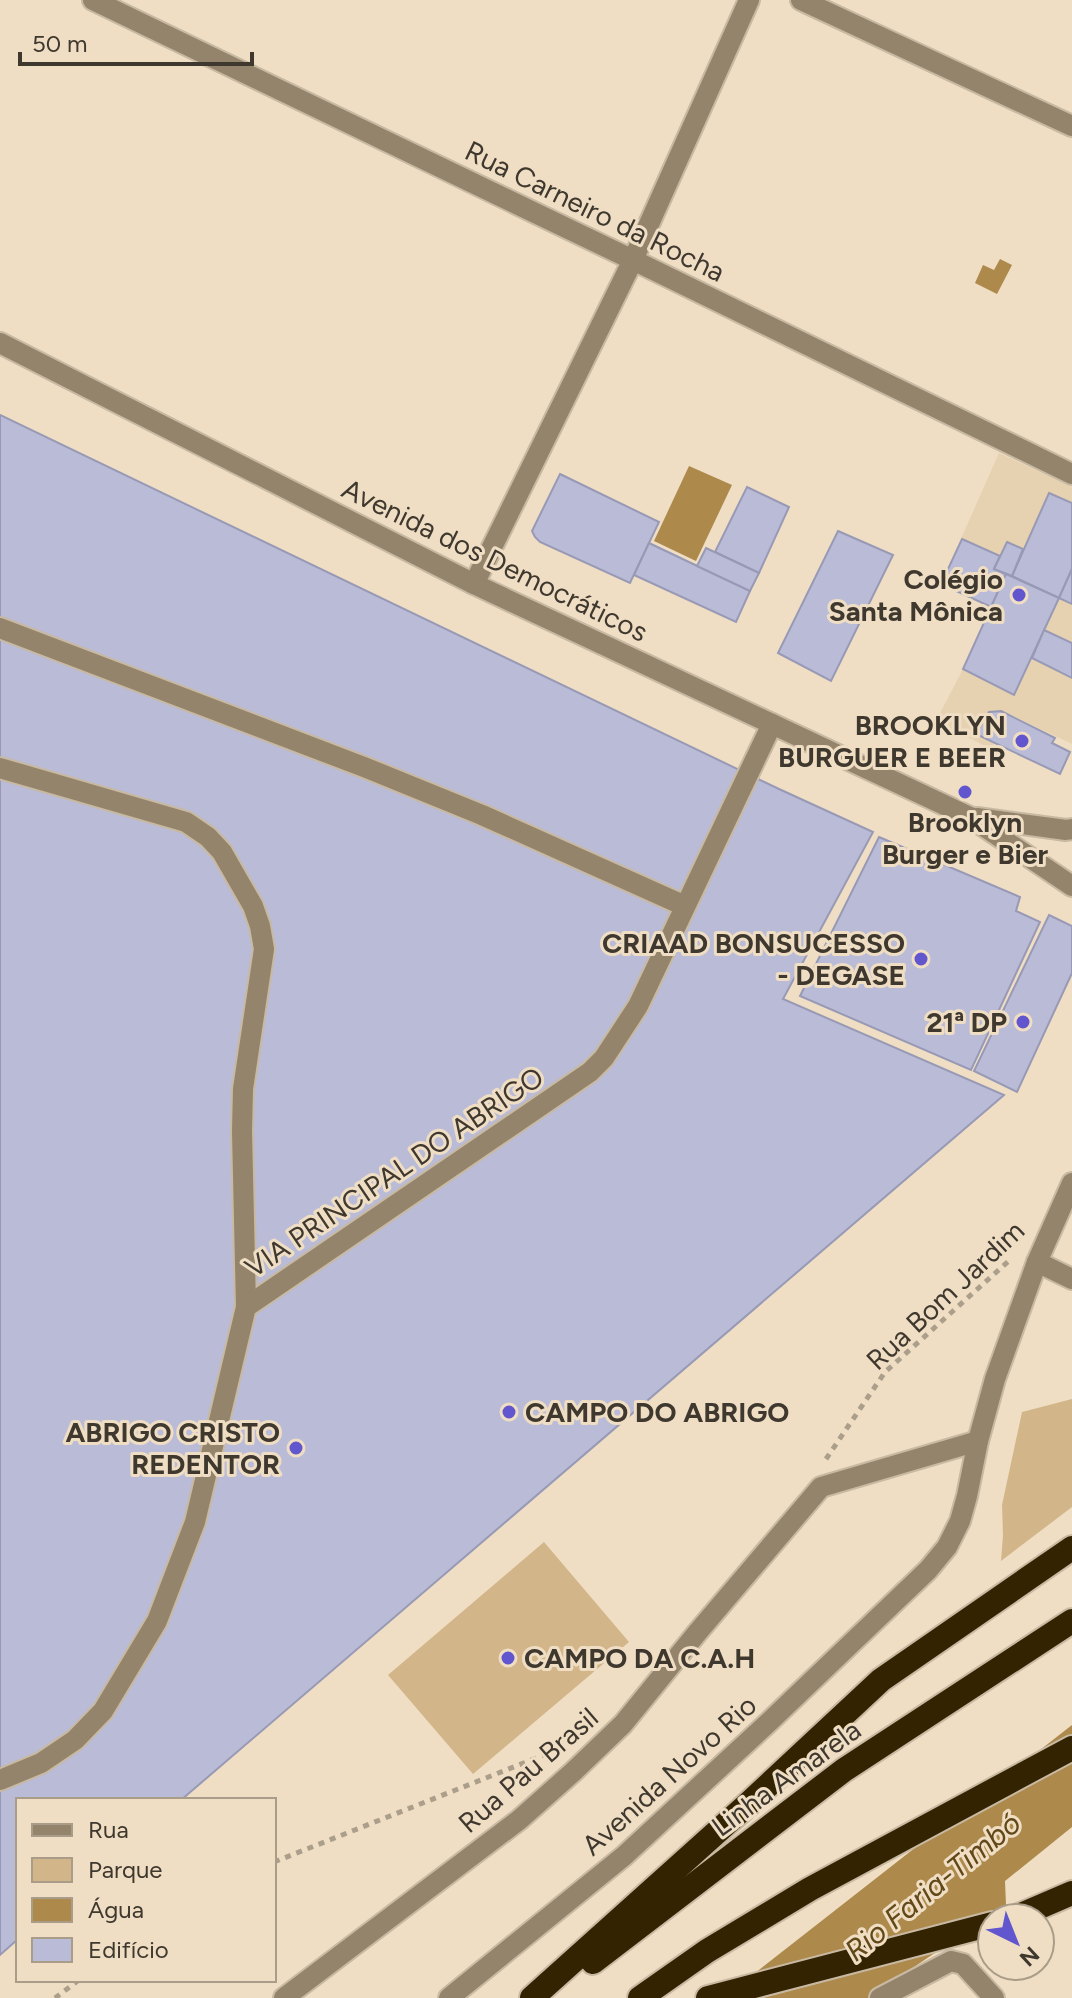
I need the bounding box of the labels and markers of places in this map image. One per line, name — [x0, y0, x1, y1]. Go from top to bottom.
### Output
place label: Colégio Santa Mônica — [829, 562, 1003, 628]
marker: Colégio Santa Mônica — [1010, 586, 1028, 604]
place label: BROOKLYN BURGUER E BEER — [778, 708, 1006, 774]
marker: BROOKLYN BURGUER E BEER — [1013, 732, 1031, 750]
marker: Brooklyn Burger e Bier — [956, 783, 974, 801]
place label: Brooklyn Burger e Bier — [882, 805, 1048, 871]
place label: CRIAAD BONSUCESSO - DEGASE — [602, 926, 905, 992]
marker: CRIAAD BONSUCESSO - DEGASE — [912, 950, 930, 968]
place label: 21ª DP — [926, 1005, 1007, 1039]
marker: 21ª DP — [1014, 1013, 1032, 1031]
place label: CAMPO DO ABRIGO — [525, 1395, 789, 1429]
marker: CAMPO DO ABRIGO — [500, 1403, 518, 1421]
place label: ABRIGO CRISTO REDENTOR — [65, 1415, 280, 1481]
marker: ABRIGO CRISTO REDENTOR — [287, 1439, 305, 1457]
place label: CAMPO DA C.A.H — [524, 1641, 755, 1675]
marker: CAMPO DA C.A.H — [499, 1649, 517, 1667]

